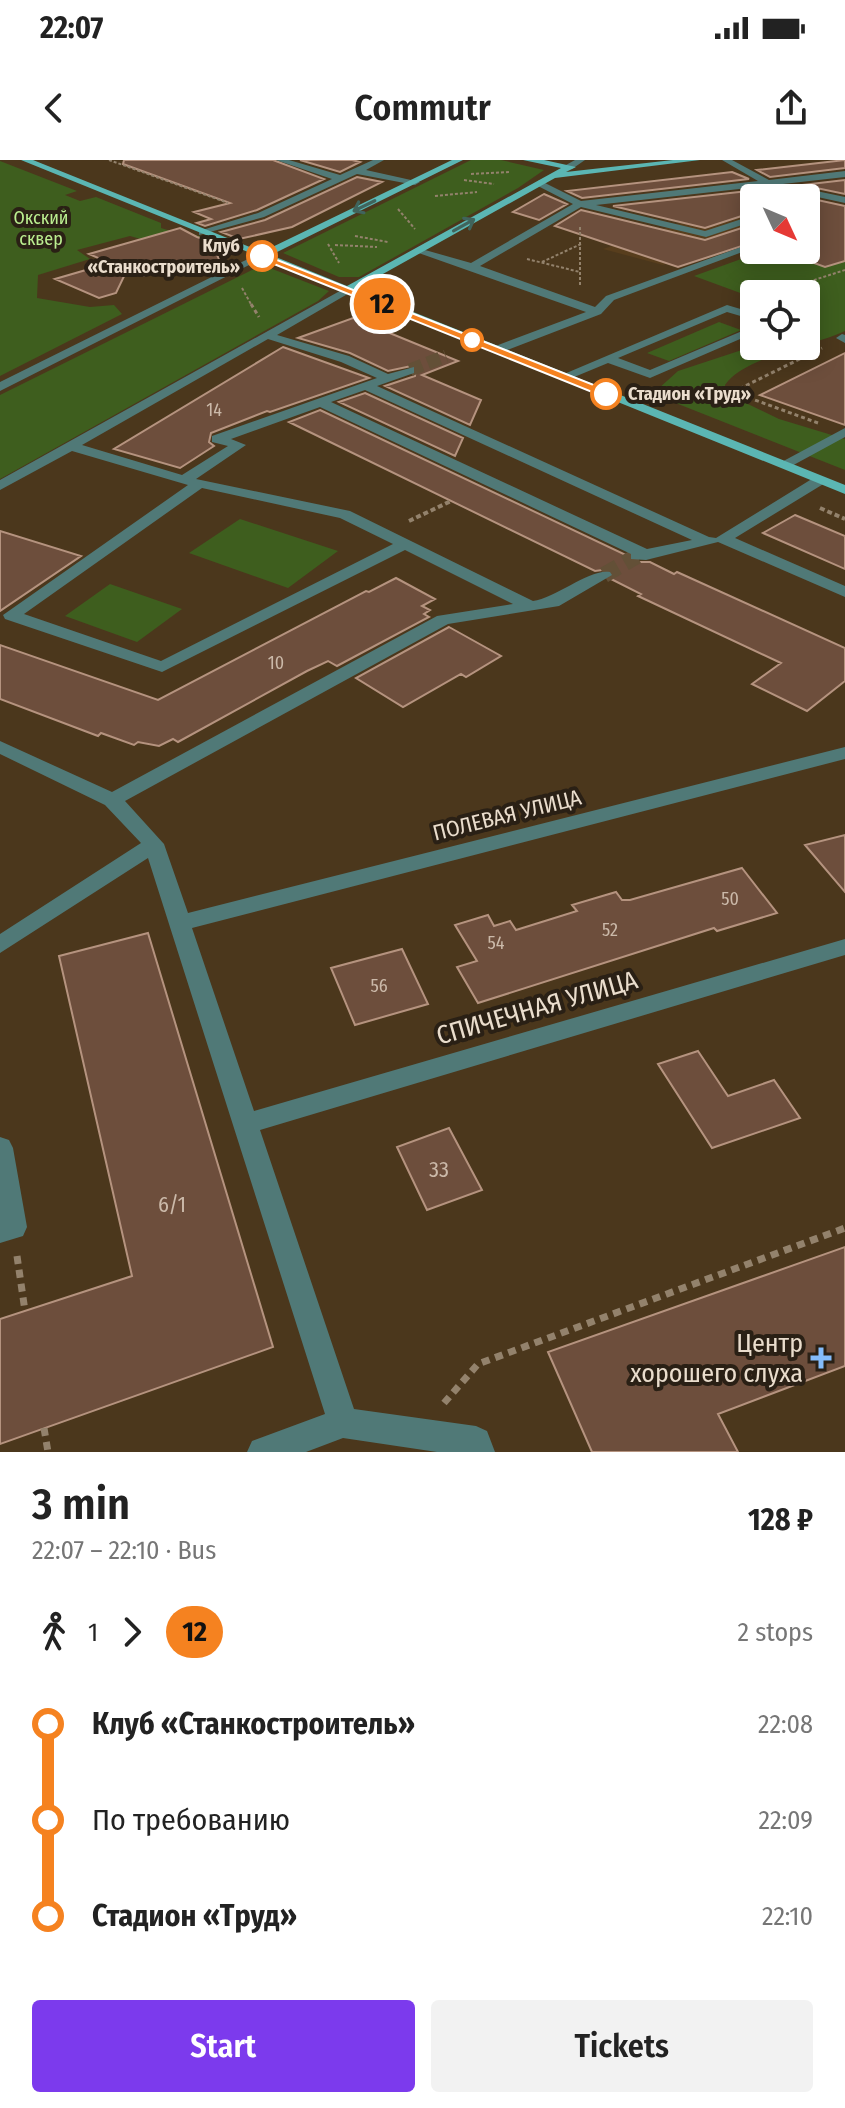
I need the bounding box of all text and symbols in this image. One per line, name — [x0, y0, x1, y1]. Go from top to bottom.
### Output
text: 22:07 — [40, 10, 103, 46]
icon: back — [32, 86, 76, 130]
text: Commutr — [354, 86, 491, 130]
icon: share — [769, 86, 813, 130]
north arrow — [740, 184, 820, 264]
map controls — [740, 184, 820, 360]
one-way arrow — [353, 199, 377, 215]
park label: Окский сквер — [13, 207, 69, 250]
one-way arrow — [452, 217, 475, 233]
place label: Клуб «Станкостроитель» — [88, 235, 240, 278]
marker: Клуб «Станкостроитель» — [247, 241, 277, 271]
line badge: 12 — [346, 278, 418, 330]
button: locate — [740, 280, 820, 360]
text: 12 — [370, 287, 394, 320]
unlabelled marker — [461, 329, 483, 351]
marker: Стадион «Труд» — [591, 379, 621, 409]
place label: Стадион «Труд» — [628, 383, 751, 405]
house number: 14 — [206, 399, 222, 421]
house number: 10 — [268, 652, 284, 674]
street label: ПОЛЕВАЯ УЛИЦА — [430, 783, 584, 846]
house number: 50 — [721, 888, 739, 910]
house number: 52 — [602, 919, 618, 941]
house number: 54 — [488, 932, 505, 954]
street label: СПИЧЕЧНАЯ УЛИЦА — [433, 964, 641, 1052]
house number: 56 — [370, 975, 388, 997]
house number: 33 — [429, 1156, 449, 1183]
house number: 6/1 — [158, 1191, 186, 1218]
place label: Центр хорошего слуха — [630, 1328, 803, 1389]
marker: Центр хорошего слуха — [810, 1347, 832, 1369]
text: 3 min — [32, 1478, 130, 1531]
text: 128 ₽ — [748, 1502, 813, 1538]
text: 22:07 – 22:10 · Bus — [32, 1535, 216, 1566]
icon: walk — [32, 1610, 76, 1654]
icon: forward — [110, 1610, 154, 1654]
text: 12 — [182, 1615, 207, 1648]
text: 1 — [88, 1617, 98, 1648]
text: 2 stops — [738, 1617, 813, 1648]
text: Клуб «Станкостроитель» — [92, 1706, 415, 1742]
text: 22:08 — [758, 1709, 813, 1740]
text: По требованию — [92, 1802, 290, 1838]
text: 22:09 — [759, 1805, 813, 1836]
text: Стадион «Труд» — [92, 1898, 297, 1934]
text: 22:10 — [762, 1901, 813, 1932]
button: Start — [32, 2000, 415, 2092]
button: Tickets — [431, 2000, 813, 2092]

